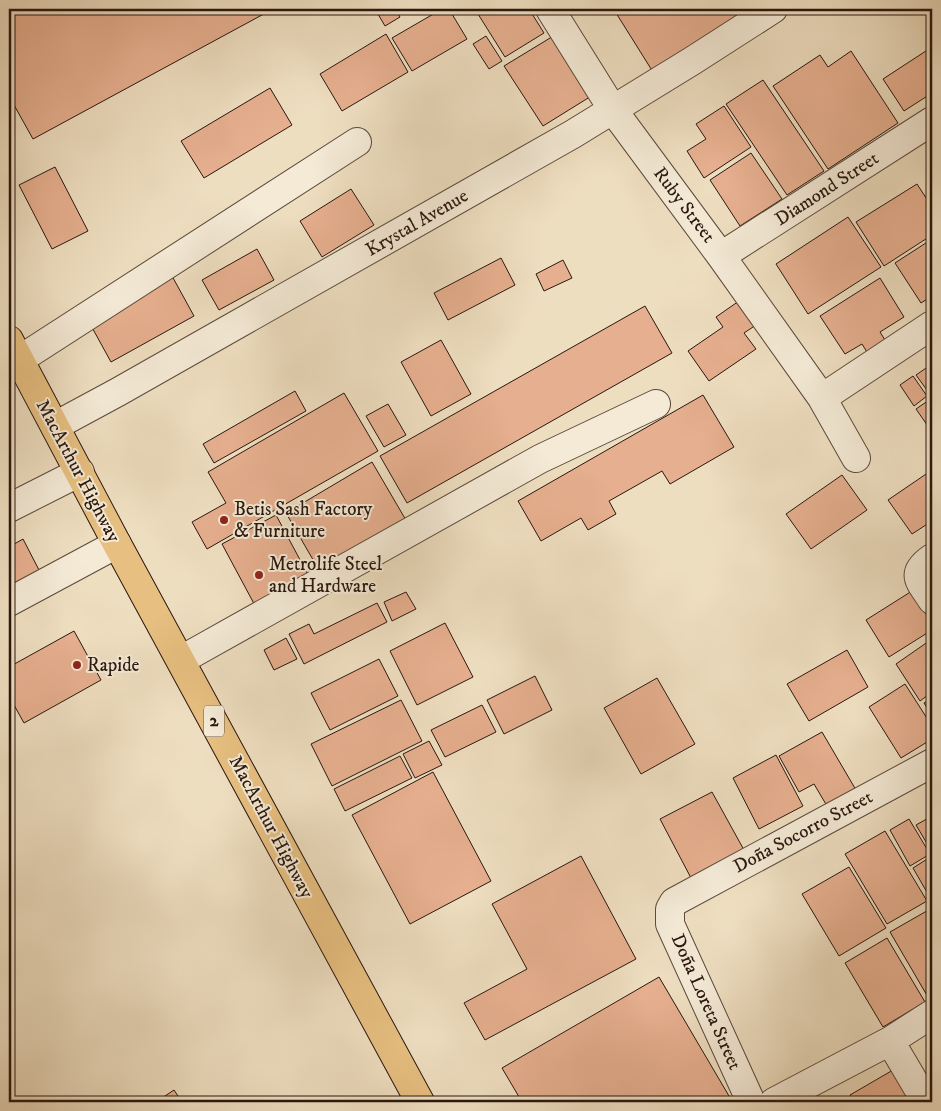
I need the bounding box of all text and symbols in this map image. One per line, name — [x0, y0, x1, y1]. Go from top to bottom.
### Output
street label: Diamond Street — [771, 147, 883, 231]
street label: Ruby Street — [648, 163, 720, 247]
street label: Krystal Avenue — [362, 184, 472, 262]
street label: MacArthur Highway — [31, 396, 126, 547]
place label: Betis Sash Factory & Furniture — [234, 498, 373, 543]
marker: Betis Sash Factory & Furniture — [218, 514, 230, 526]
place label: Metrolife Steel and Hardware — [269, 553, 383, 598]
marker: Metrolife Steel and Hardware — [253, 569, 265, 581]
place label: Rapide — [87, 654, 140, 677]
marker: Rapide — [71, 659, 83, 671]
road number: 2 — [204, 706, 224, 736]
street label: MacArthur Highway — [224, 752, 319, 903]
street label: Doña Socorro Street — [729, 786, 877, 878]
street label: Doña Loreta Street — [666, 930, 746, 1074]

